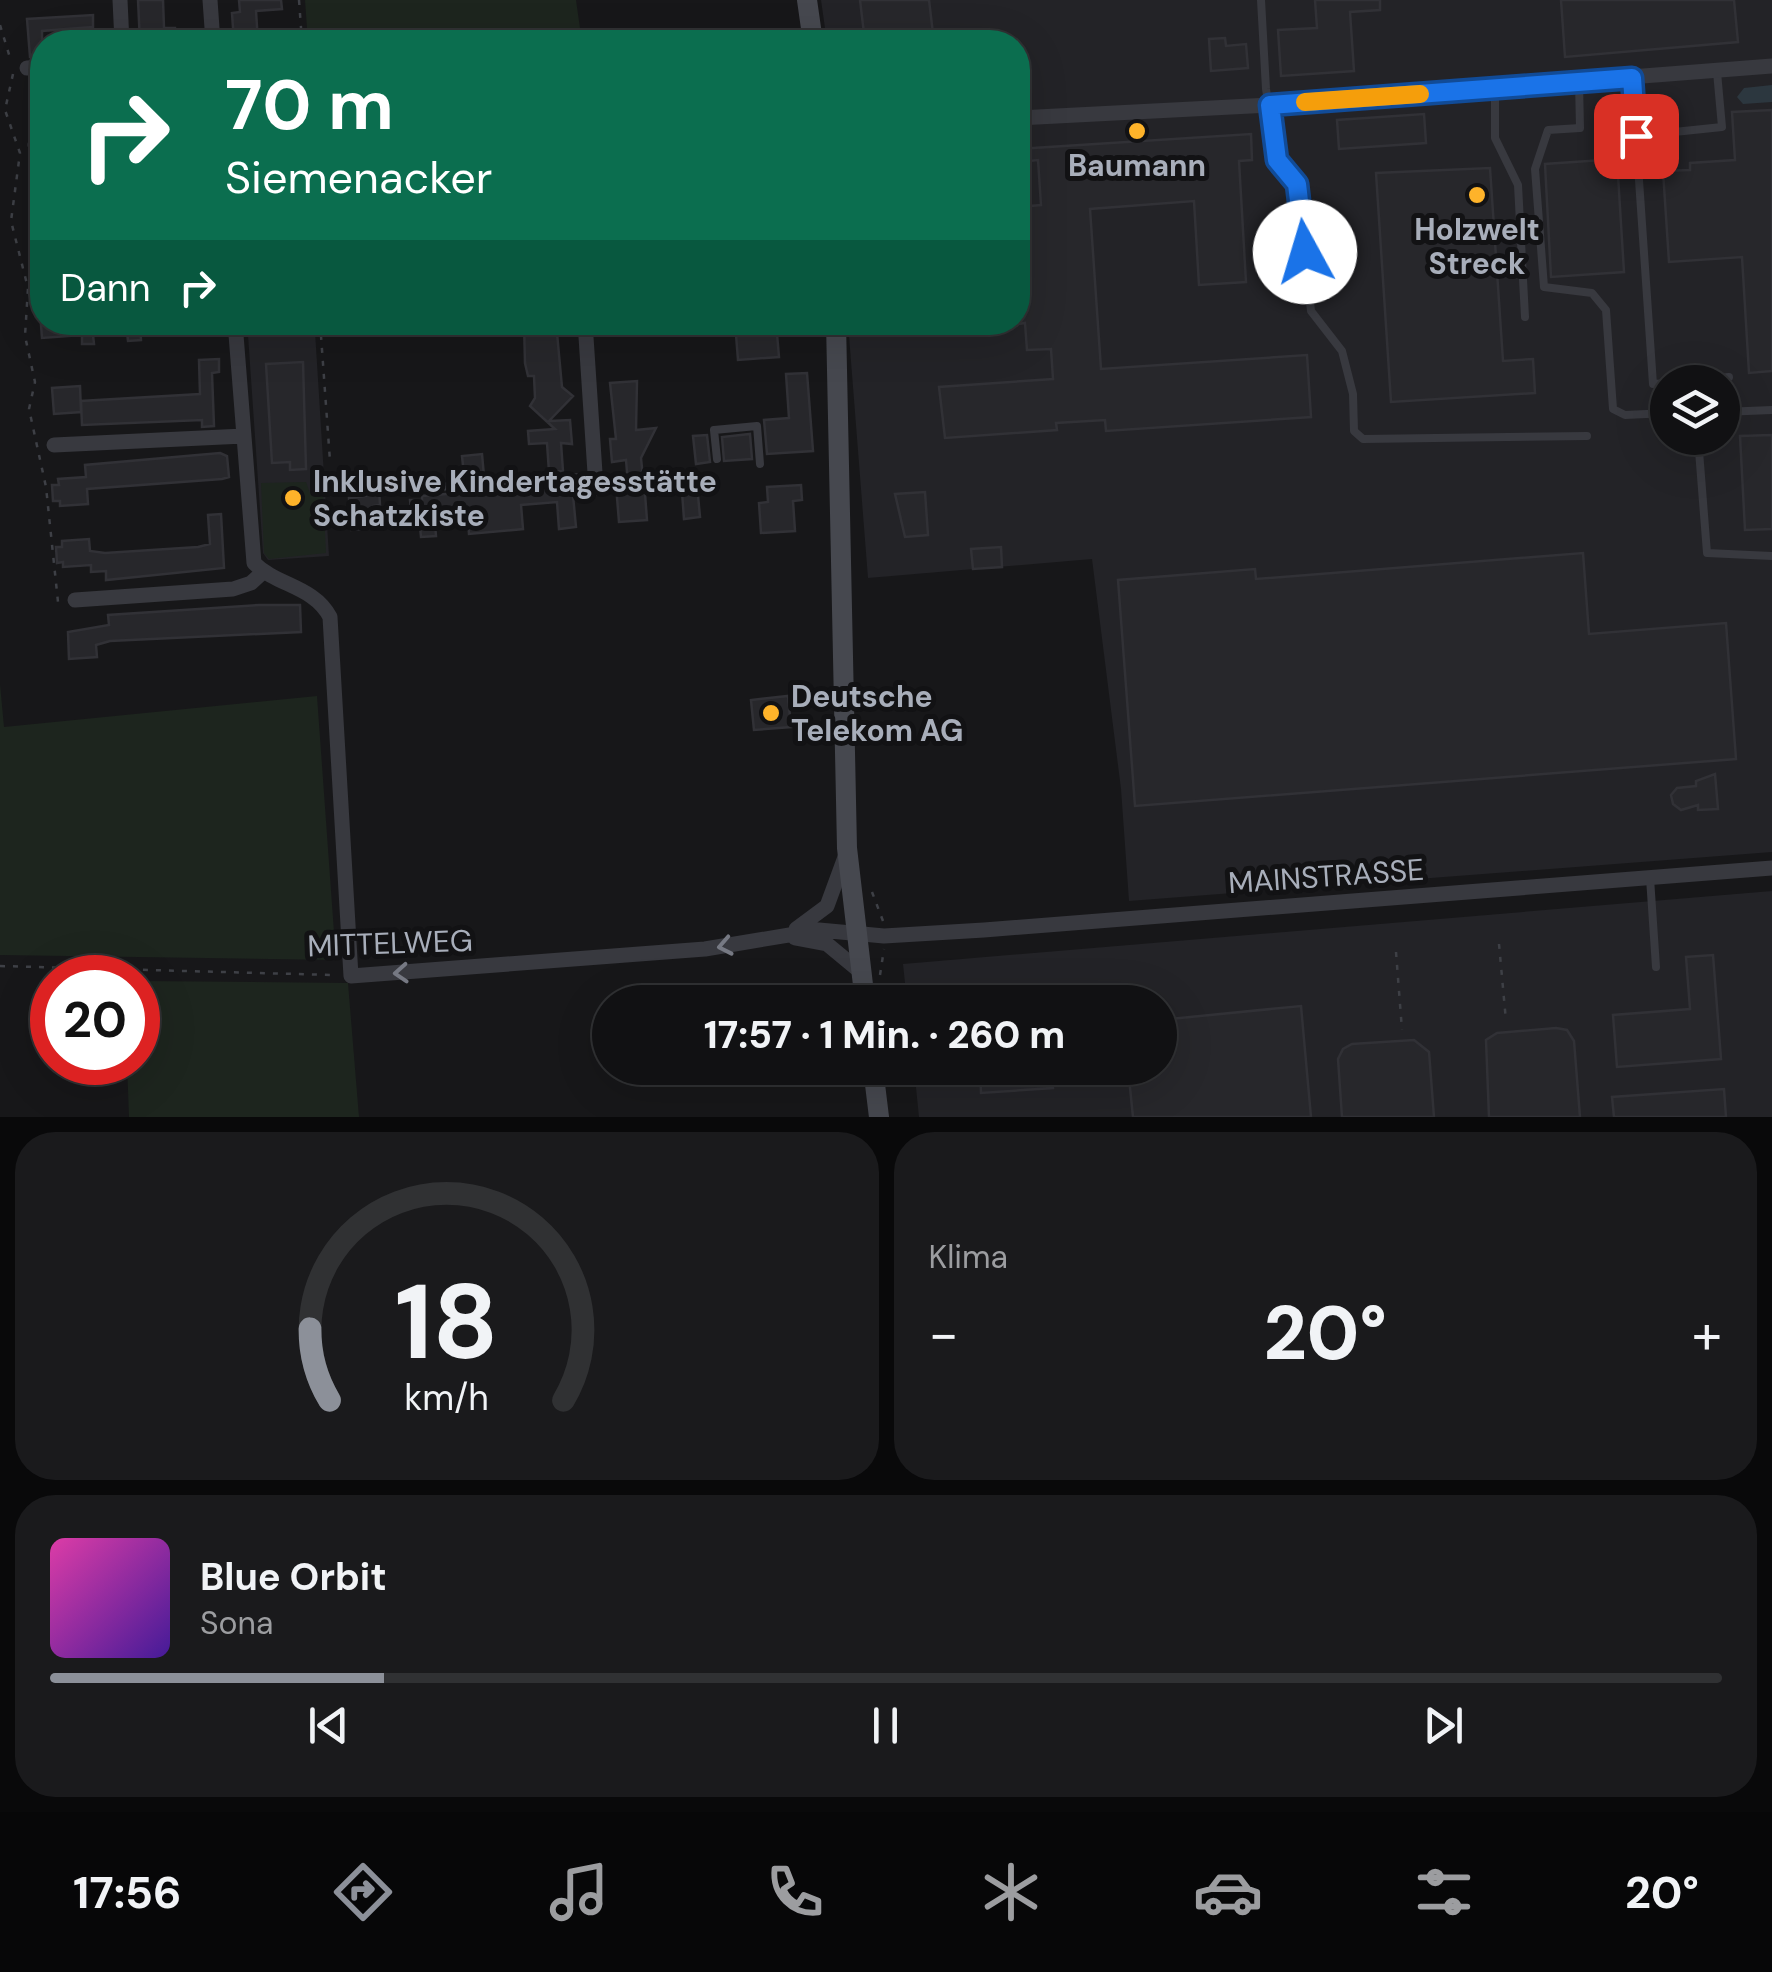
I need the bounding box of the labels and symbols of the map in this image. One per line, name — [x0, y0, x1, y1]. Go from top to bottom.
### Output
pin — [1594, 94, 1679, 179]
marker: Baumann — [1126, 120, 1148, 142]
place label: Baumann — [1068, 146, 1206, 185]
marker: Holzwelt Streck — [1466, 184, 1488, 206]
position arrow — [1253, 200, 1357, 304]
place label: Holzwelt Streck — [1414, 210, 1540, 283]
place label: Inklusive Kindertagesstätte Schatzkiste — [313, 462, 717, 535]
marker: Inklusive Kindertagesstätte Schatzkiste — [282, 487, 304, 509]
place label: Deutsche Telekom AG — [791, 677, 963, 750]
marker: Deutsche Telekom AG — [760, 702, 782, 724]
street label: MAINSTRASSE — [1227, 850, 1425, 902]
street label: MITTELWEG — [307, 921, 473, 965]
one-way arrow — [717, 935, 733, 956]
speed limit sign: 20 — [30, 955, 160, 1085]
one-way arrow — [393, 962, 409, 983]

